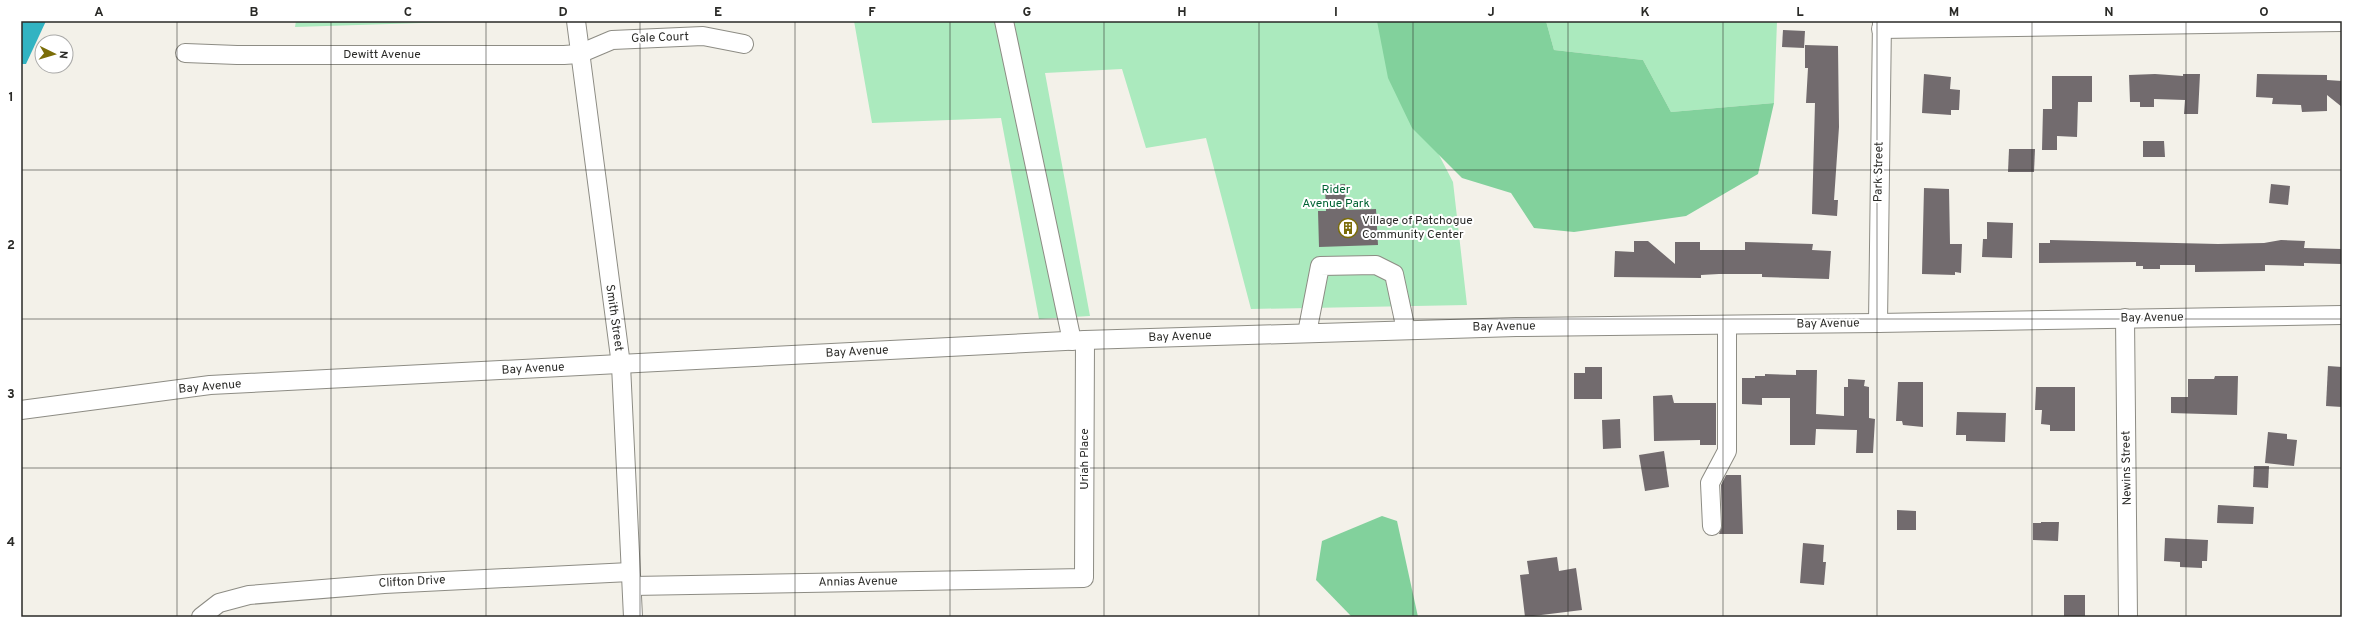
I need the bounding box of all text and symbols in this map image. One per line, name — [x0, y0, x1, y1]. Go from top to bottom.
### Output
text: A — [94, 5, 104, 21]
text: B — [250, 5, 259, 21]
text: C — [404, 5, 412, 21]
text: D — [558, 5, 568, 21]
text: E — [714, 5, 722, 21]
text: F — [868, 5, 876, 21]
text: G — [1023, 5, 1032, 21]
text: H — [1177, 5, 1187, 21]
text: I — [1334, 5, 1338, 21]
text: J — [1487, 5, 1495, 21]
text: K — [1640, 5, 1650, 21]
text: L — [1796, 5, 1804, 21]
text: M — [1949, 5, 1959, 21]
text: N — [2104, 5, 2114, 21]
text: O — [2259, 5, 2269, 21]
street label: Gale Court — [631, 29, 689, 47]
north arrow — [34, 34, 74, 74]
street label: Dewitt Avenue — [343, 47, 421, 63]
text: N — [56, 50, 70, 59]
text: 1 — [8, 90, 14, 106]
street label: Park Street — [1870, 142, 1888, 202]
park label: Rider Avenue Park — [1302, 182, 1370, 212]
place label: Village of Patchogue Community Center — [1362, 213, 1473, 243]
building icon: Village of Patchogue Community Center — [1337, 217, 1359, 239]
text: 2 — [7, 238, 15, 254]
street label: Smith Street — [601, 284, 627, 352]
street label: Bay Avenue — [2120, 309, 2184, 327]
street label: Bay Avenue — [1796, 315, 1860, 333]
street label: Bay Avenue — [1472, 318, 1536, 336]
street label: Bay Avenue — [1148, 328, 1212, 346]
street label: Bay Avenue — [825, 342, 889, 362]
street label: Bay Avenue — [501, 359, 565, 379]
street label: Bay Avenue — [178, 376, 242, 398]
text: 3 — [7, 387, 15, 403]
street label: Uriah Place — [1077, 428, 1093, 490]
street label: Newins Street — [2118, 430, 2136, 506]
text: 4 — [7, 535, 15, 551]
street label: Clifton Drive — [378, 572, 446, 592]
street label: Annias Avenue — [818, 573, 898, 591]

